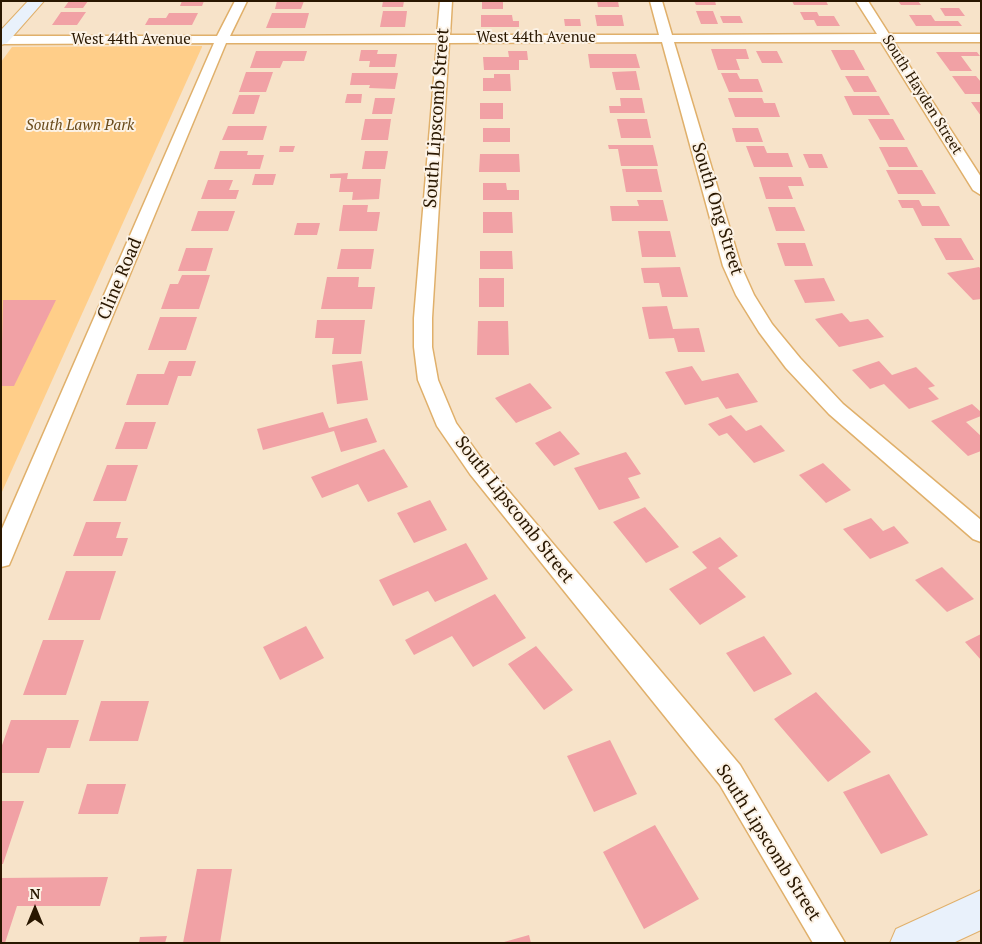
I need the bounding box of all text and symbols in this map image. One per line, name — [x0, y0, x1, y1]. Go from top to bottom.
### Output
street label: South Lipscomb Street — [420, 27, 454, 209]
street label: West 44th Avenue — [476, 29, 596, 47]
street label: West 44th Avenue — [71, 31, 191, 49]
street label: South Hayden Street — [878, 32, 966, 158]
park label: South Lawn Park — [26, 117, 134, 135]
street label: South Ong Street — [687, 140, 747, 278]
street label: Cline Road — [93, 235, 147, 323]
street label: South Lipscomb Street — [450, 432, 578, 588]
street label: South Lipscomb Street — [711, 761, 825, 925]
north arrow — [10, 884, 60, 934]
text: N — [30, 884, 40, 903]

